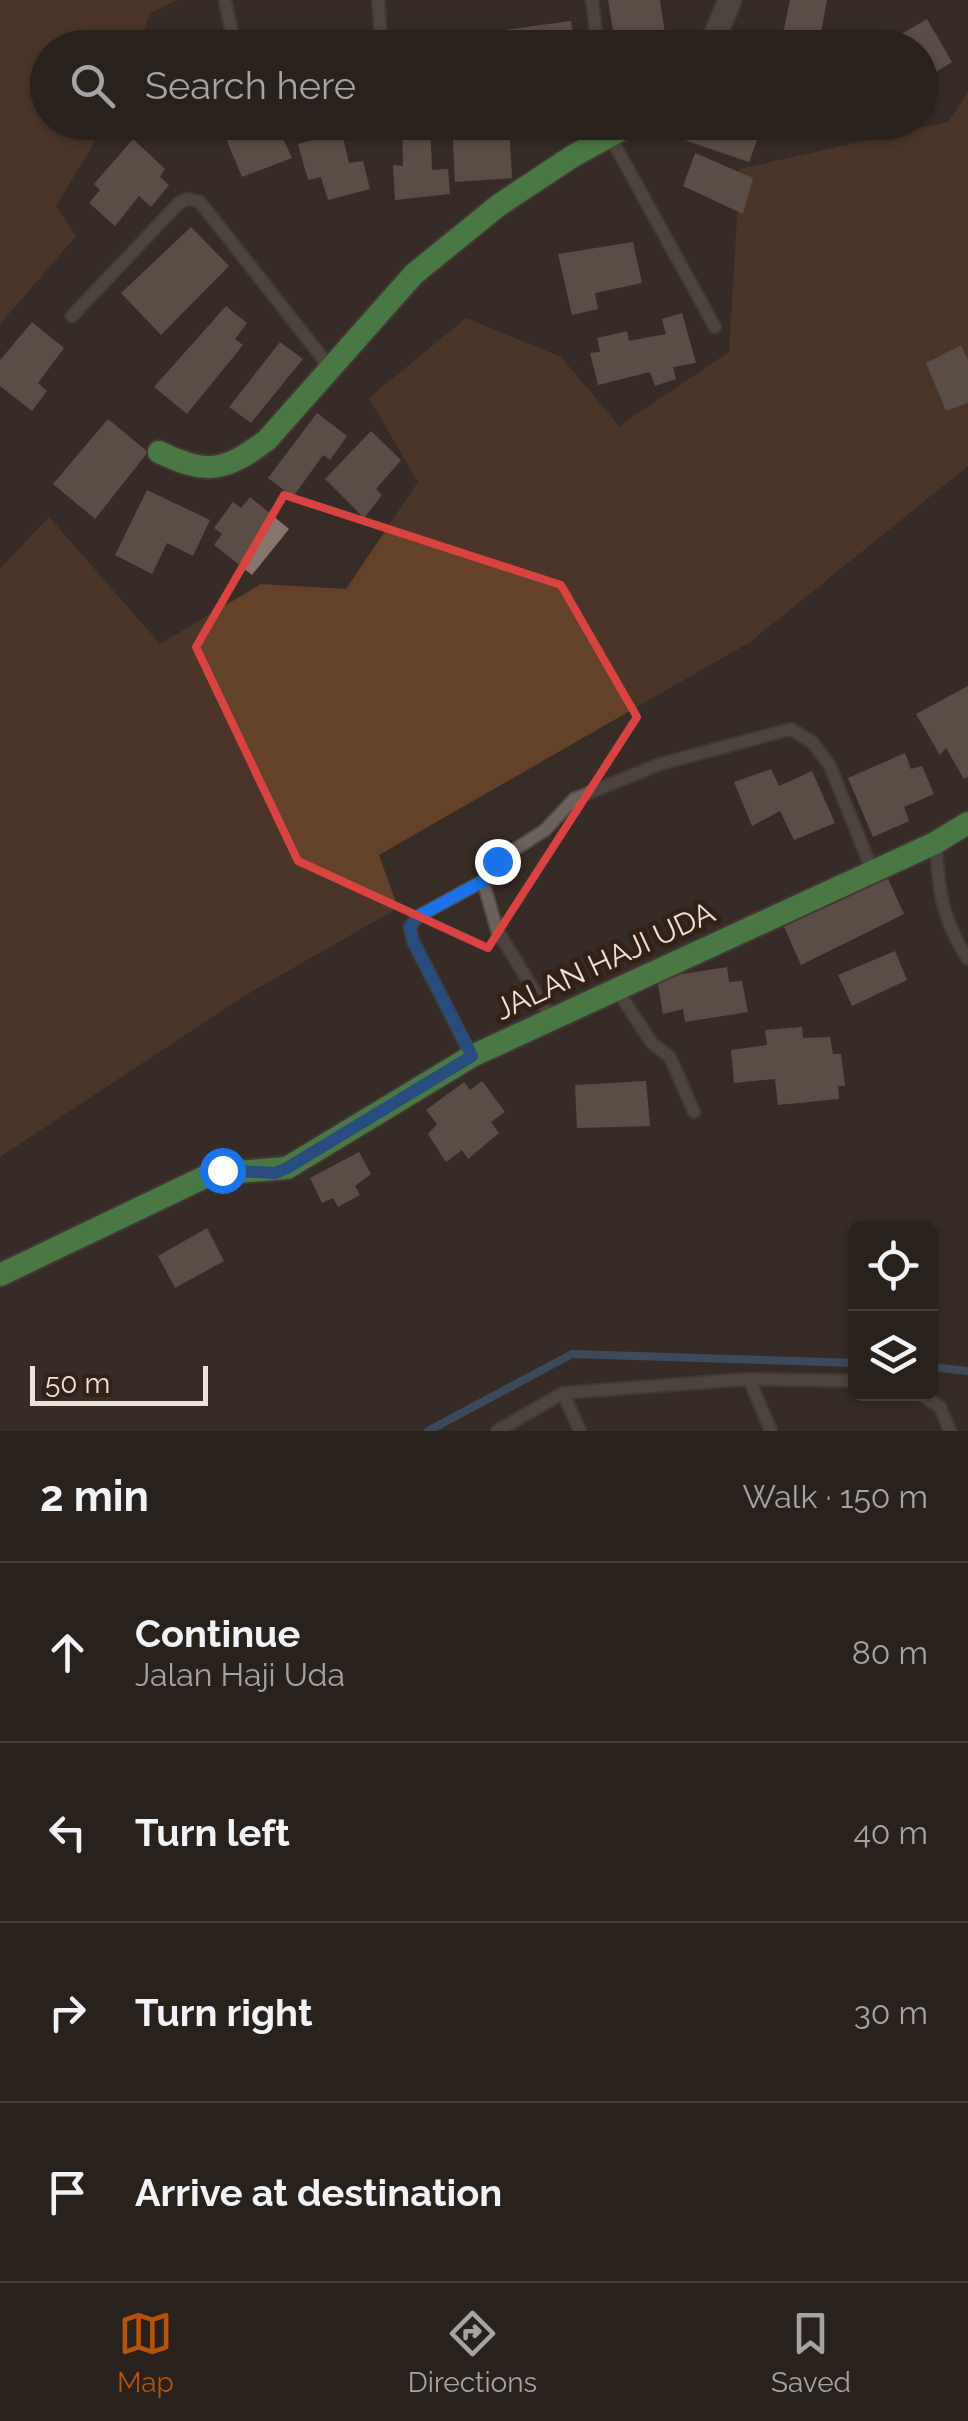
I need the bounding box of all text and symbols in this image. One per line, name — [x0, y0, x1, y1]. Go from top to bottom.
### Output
search box — [30, 30, 938, 140]
icon: search — [65, 58, 120, 113]
text: Search here — [145, 63, 356, 108]
route end — [475, 839, 521, 885]
street label: JALAN HAJI UDA — [489, 894, 720, 1027]
route start — [200, 1148, 246, 1194]
map controls — [848, 1221, 938, 1401]
button: locate — [848, 1221, 938, 1311]
button: layers — [848, 1311, 938, 1401]
scale bar — [30, 1361, 208, 1406]
text: 50 m — [45, 1367, 110, 1400]
text: 2 min — [40, 1472, 149, 1521]
text: Walk · 150 m — [742, 1478, 928, 1515]
text: Continue — [135, 1611, 300, 1656]
icon: ahead — [40, 1625, 95, 1680]
text: 80 m — [852, 1634, 928, 1671]
text: Jalan Haji Uda — [135, 1656, 345, 1693]
icon: left — [40, 1805, 95, 1860]
text: Turn left — [135, 1810, 290, 1855]
text: 40 m — [853, 1814, 928, 1851]
icon: right — [40, 1985, 95, 2040]
text: Turn right — [135, 1990, 312, 2035]
text: 30 m — [854, 1994, 928, 2031]
icon: arrive — [40, 2165, 95, 2220]
text: Arrive at destination — [135, 2170, 502, 2215]
tab: Map — [117, 2306, 174, 2399]
tab: Directions — [408, 2306, 537, 2399]
tab: Saved — [771, 2306, 851, 2399]

